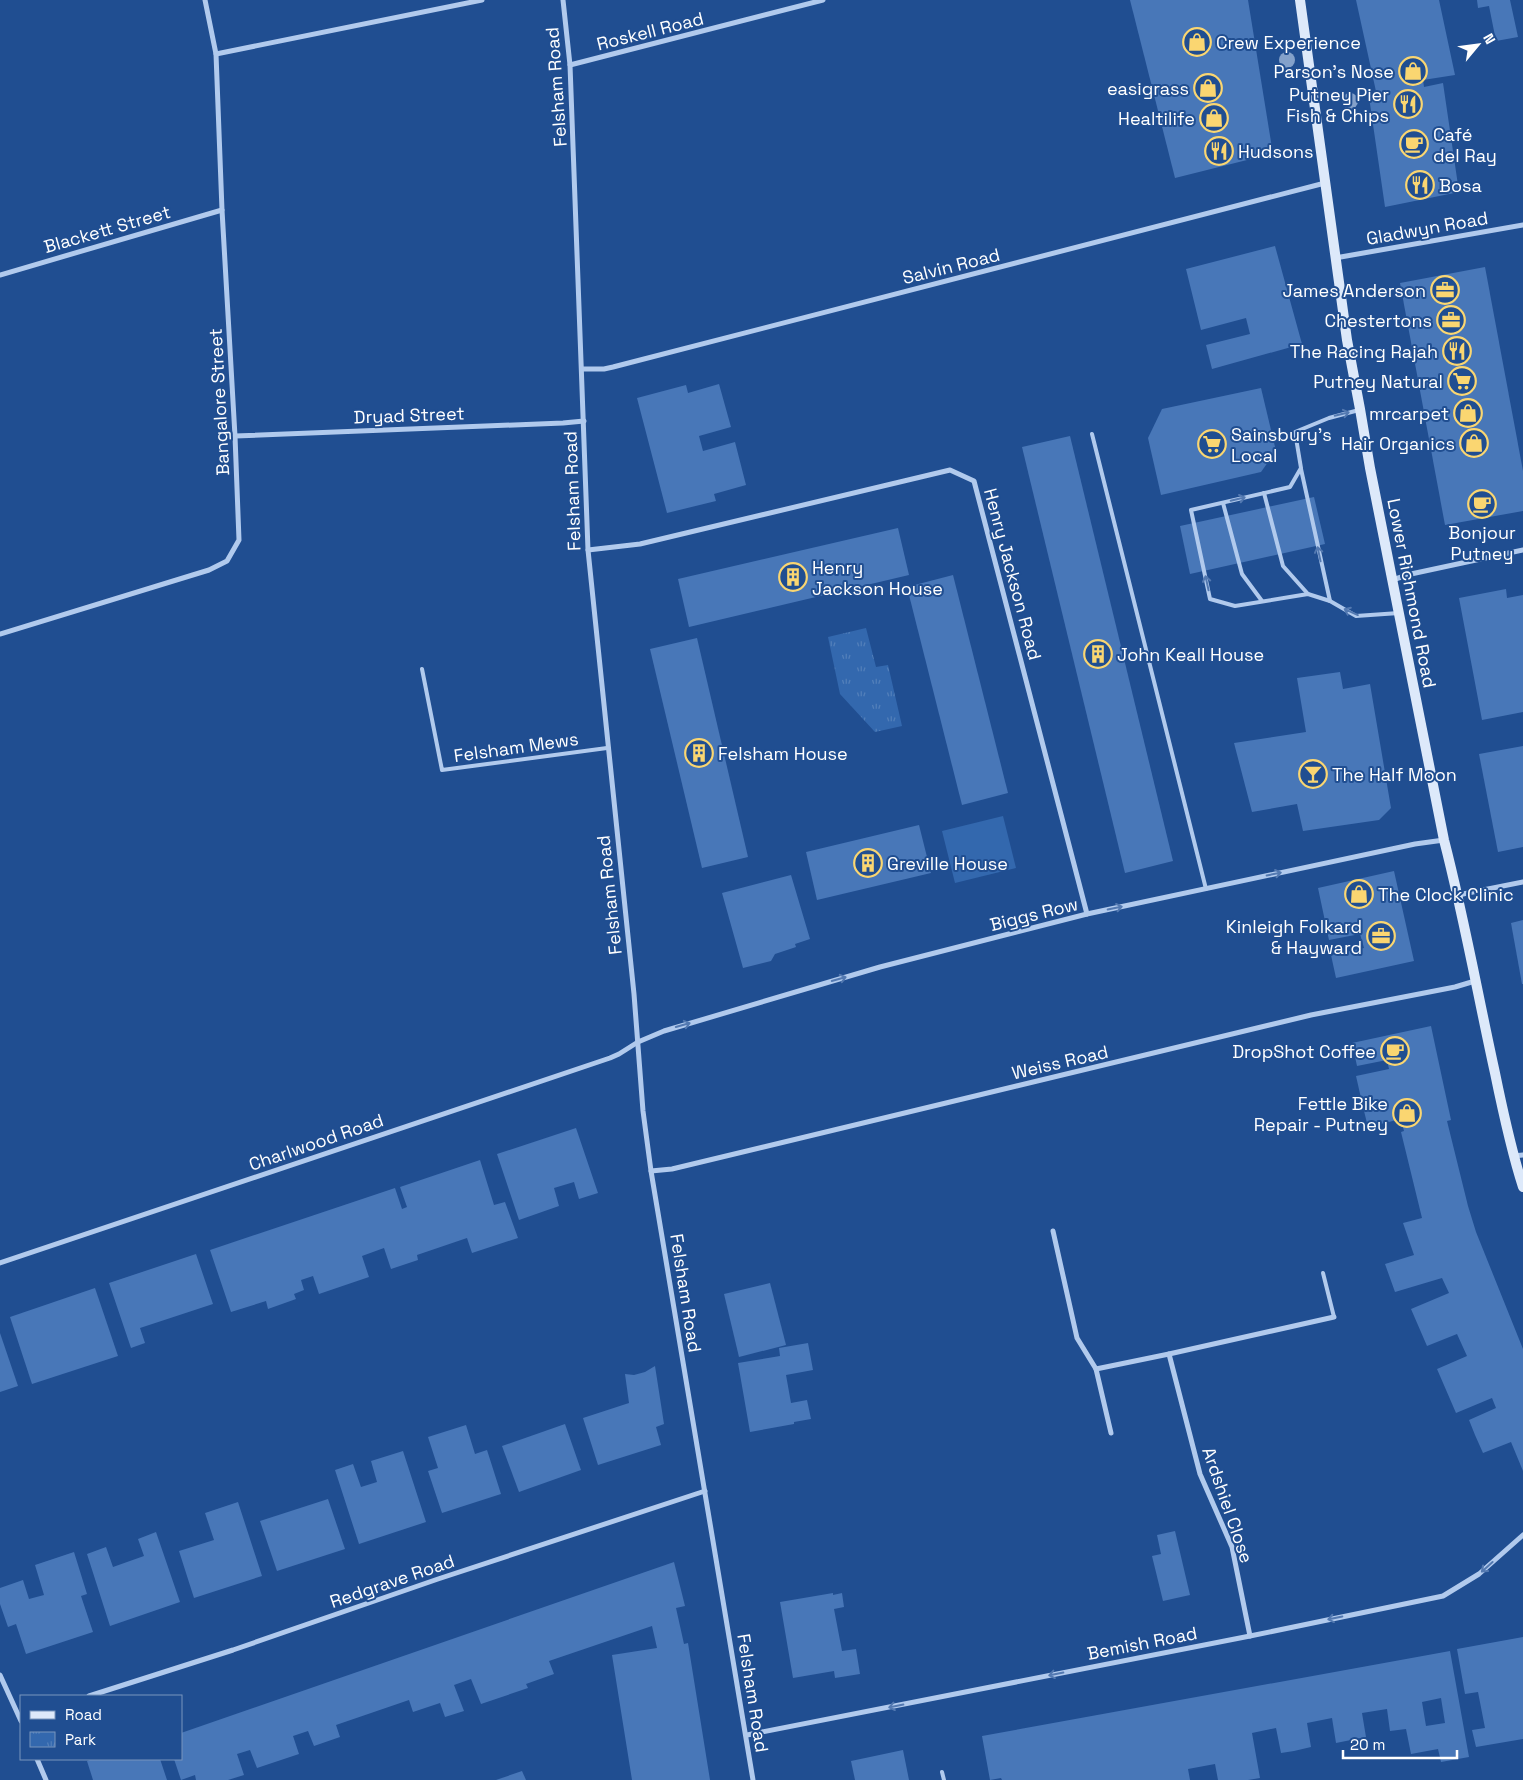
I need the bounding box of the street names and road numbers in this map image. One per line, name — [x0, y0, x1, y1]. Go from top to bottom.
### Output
street label: Roskell Road — [594, 7, 706, 55]
street label: Felsham Road — [540, 26, 572, 148]
street label: Blackett Street — [41, 200, 173, 258]
street label: Gladwyn Road — [1364, 206, 1490, 250]
street label: Salvin Road — [900, 243, 1002, 289]
street label: Bangalore Street — [204, 328, 234, 476]
street label: Dryad Street — [353, 402, 465, 428]
street label: Felsham Road — [558, 431, 586, 551]
street label: Henry Jackson Road — [979, 486, 1047, 662]
street label: Lower Richmond Road — [1382, 496, 1442, 690]
street label: Felsham Mews — [452, 727, 580, 767]
street label: Felsham Road — [591, 834, 627, 956]
street label: Biggs Row — [987, 892, 1081, 936]
street label: Weiss Road — [1009, 1040, 1111, 1084]
street label: Charlwood Road — [246, 1108, 386, 1176]
street label: Felsham Road — [665, 1232, 707, 1354]
street label: Ardshiel Close — [1197, 1444, 1259, 1566]
street label: Redgrave Road — [327, 1549, 457, 1613]
street label: Bemish Road — [1085, 1621, 1199, 1665]
street label: Felsham Road — [732, 1632, 774, 1754]

